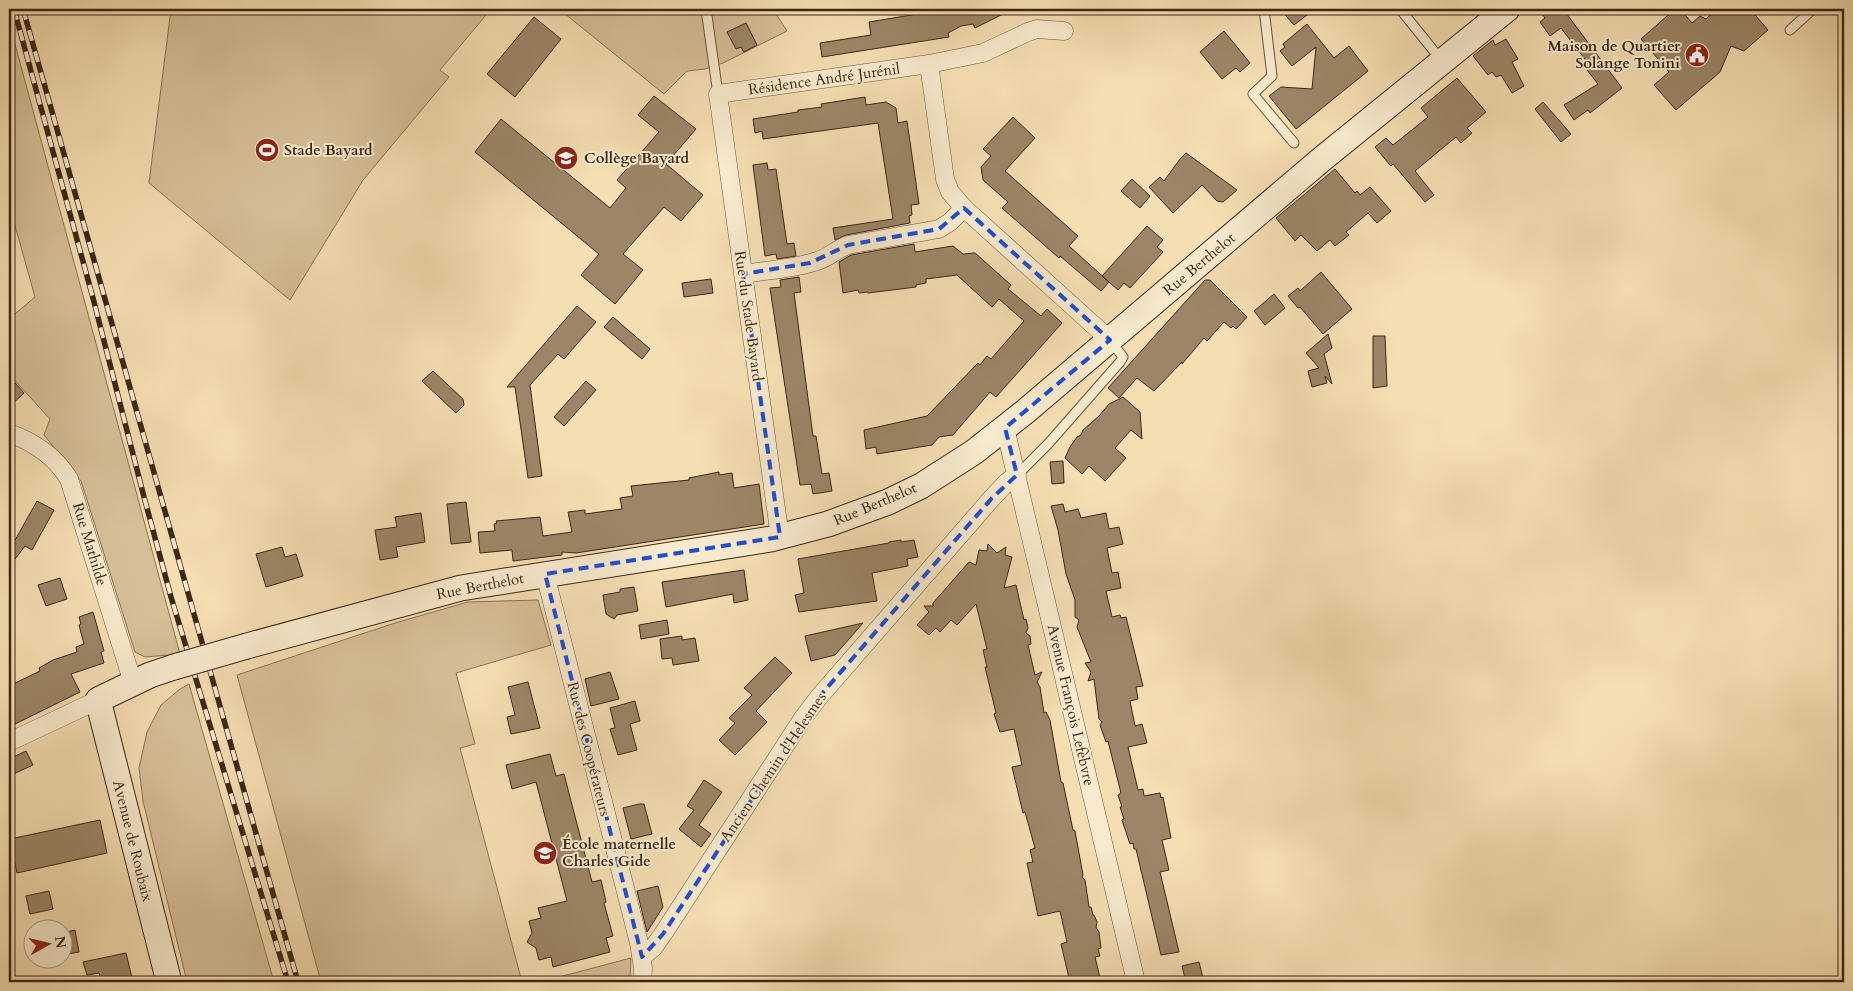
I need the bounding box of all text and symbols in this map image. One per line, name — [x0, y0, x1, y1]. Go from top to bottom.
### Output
place label: Maison de Quartier Solange Tonini — [1547, 36, 1681, 73]
public building icon: Maison de Quartier Solange Tonini — [1684, 42, 1710, 68]
street label: Résidence André Jurénil — [747, 58, 901, 100]
sports icon: Stade Bayard — [254, 137, 280, 163]
place label: Stade Bayard — [284, 140, 373, 160]
school or university icon: Collège Bayard — [553, 145, 579, 171]
place label: Collège Bayard — [584, 148, 689, 168]
street label: Rue Berthelot — [1159, 228, 1239, 300]
street label: Rue du Stade Bayard — [730, 249, 768, 383]
street label: Rue Berthelot — [830, 477, 920, 530]
street label: Rue Mathilde — [68, 500, 112, 588]
street label: Rue Berthelot — [435, 568, 526, 604]
street label: Avenue François Lefèbvre — [1043, 622, 1099, 788]
street label: Rue des Coopérateurs — [563, 680, 615, 818]
street label: Ancien Chemin d'Helesmes — [715, 688, 831, 846]
street label: Avenue de Roubaix — [108, 778, 158, 904]
place label: École maternelle Charles Gide — [562, 834, 676, 871]
school or university icon: École maternelle Charles Gide — [532, 840, 558, 866]
north arrow — [22, 918, 72, 968]
text: N — [50, 935, 71, 950]

